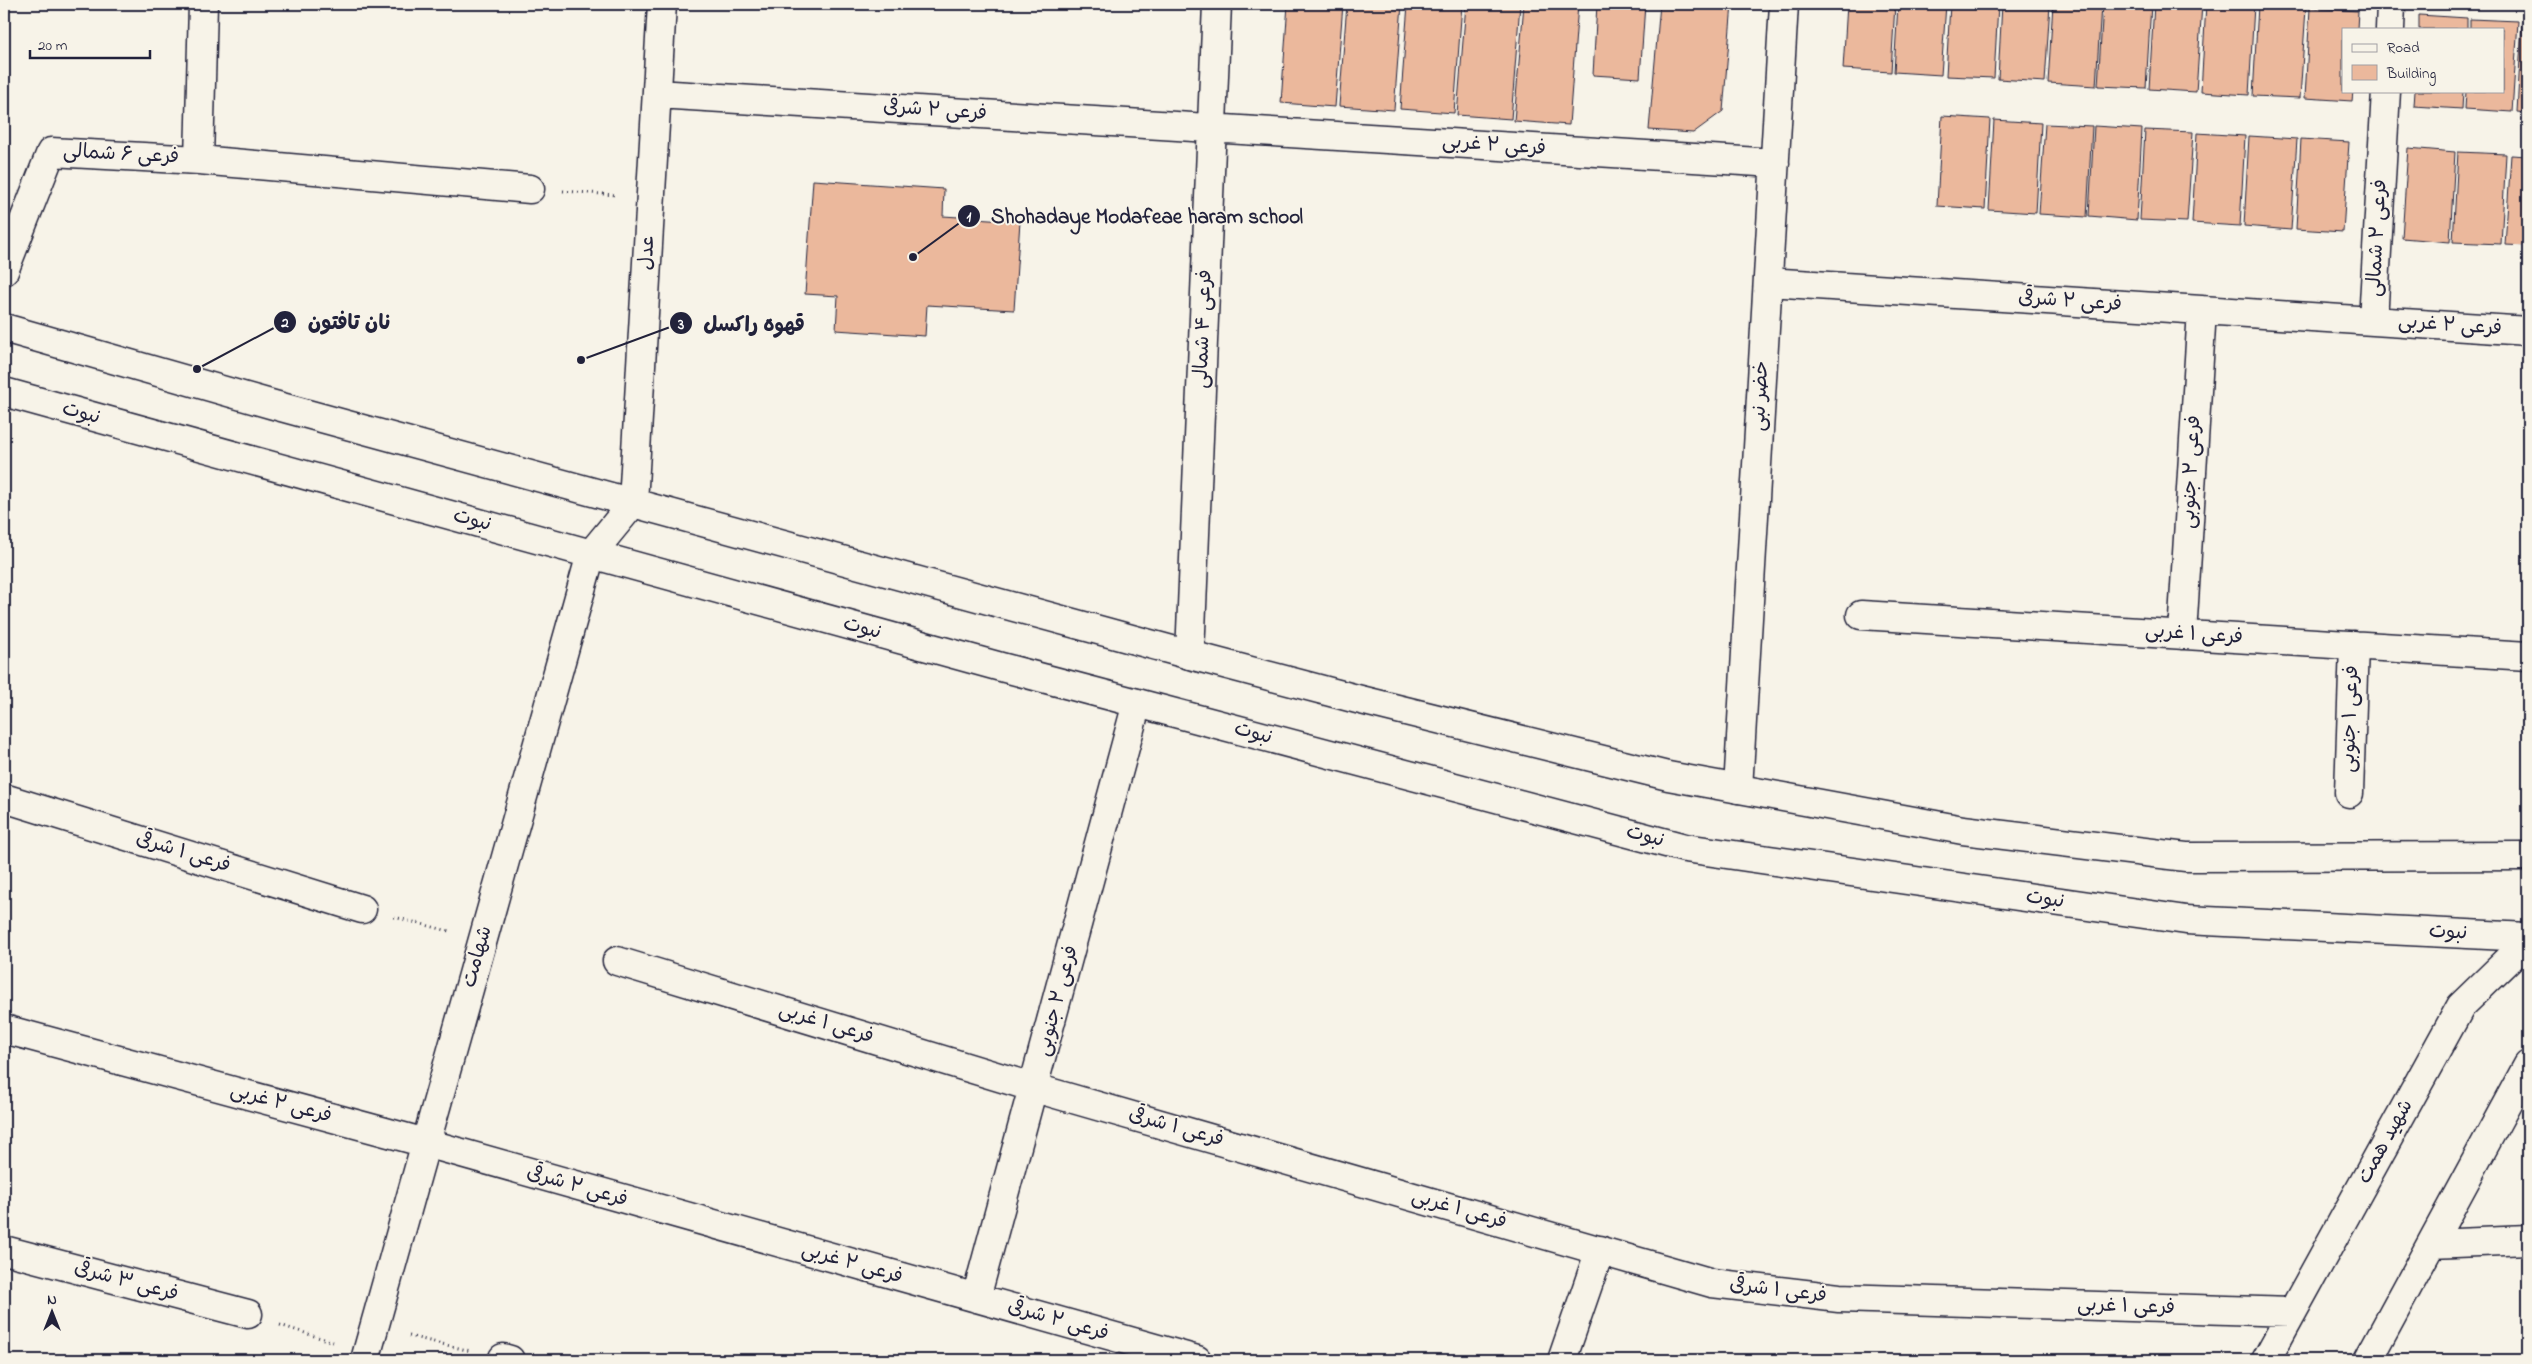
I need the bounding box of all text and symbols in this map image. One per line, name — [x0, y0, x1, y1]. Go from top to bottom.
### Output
scale bar — [30, 28, 150, 60]
legend — [2342, 28, 2504, 92]
text: 20 m — [38, 35, 68, 57]
text: Road — [2387, 37, 2420, 59]
text: Building — [2386, 63, 2436, 86]
street label: فرعی ۲ شرقی — [882, 92, 988, 129]
street label: فرعی ۲ غربی — [1441, 128, 1547, 164]
street label: فرعی ۶ شمالی — [62, 137, 180, 173]
street label: فرعی ۲ شمالی — [2360, 178, 2396, 298]
callout: Shohadaye Modafeae haram school — [956, 198, 1313, 234]
text: Shohadaye Modafeae haram school — [991, 203, 1303, 235]
text: 1 — [967, 206, 972, 228]
street label: عدل — [633, 235, 663, 271]
street label: فرعی ۴ شمالی — [1187, 269, 1221, 389]
street label: فرعی ۲ شرقی — [2017, 283, 2123, 320]
callout: نان تافتون — [273, 304, 400, 340]
callout: قهوه راکسل — [668, 305, 815, 341]
street label: فرعی ۲ غربی — [2397, 308, 2503, 344]
text: نان تافتون — [308, 309, 390, 339]
text: قهوه راکسل — [703, 311, 805, 341]
text: 2 — [280, 312, 289, 334]
text: 3 — [677, 314, 684, 336]
street label: خضر نبی — [1745, 360, 1777, 432]
street label: نبوت — [59, 395, 103, 433]
street label: فرعی ۲ جنوبی — [2175, 414, 2209, 530]
street label: نبوت — [450, 502, 494, 540]
street label: نبوت — [840, 610, 884, 648]
street label: فرعی ۱ غربی — [2144, 617, 2244, 653]
street label: فرعی ۱ جنوبی — [2335, 665, 2367, 773]
street label: نبوت — [1231, 715, 1275, 753]
street label: نبوت — [1623, 818, 1667, 856]
street label: فرعی ۱ شرقی — [132, 824, 234, 881]
street label: نبوت — [2024, 883, 2066, 917]
street label: نبوت — [2428, 918, 2468, 948]
street label: شهامت — [455, 923, 501, 991]
street label: فرعی ۲ جنوبی — [1029, 942, 1087, 1060]
street label: فرعی ۱ غربی — [775, 996, 877, 1052]
street label: فرعی ۲ غربی — [227, 1077, 335, 1131]
street label: شهید همت — [2351, 1094, 2421, 1190]
street label: فرعی ۱ شرقی — [1125, 1100, 1227, 1155]
street label: فرعی ۲ شرقی — [523, 1158, 631, 1215]
street label: فرعی ۱ غربی — [1408, 1183, 1510, 1237]
street label: فرعی ۲ غربی — [798, 1236, 906, 1292]
street label: فرعی ۳ شرقی — [71, 1253, 182, 1310]
street label: فرعی ۱ شرقی — [1728, 1270, 1828, 1311]
north arrow — [28, 1286, 78, 1336]
text: N — [47, 1290, 57, 1311]
street label: فرعی ۱ غربی — [2077, 1291, 2175, 1323]
street label: فرعی ۲ شرقی — [1004, 1292, 1112, 1349]

